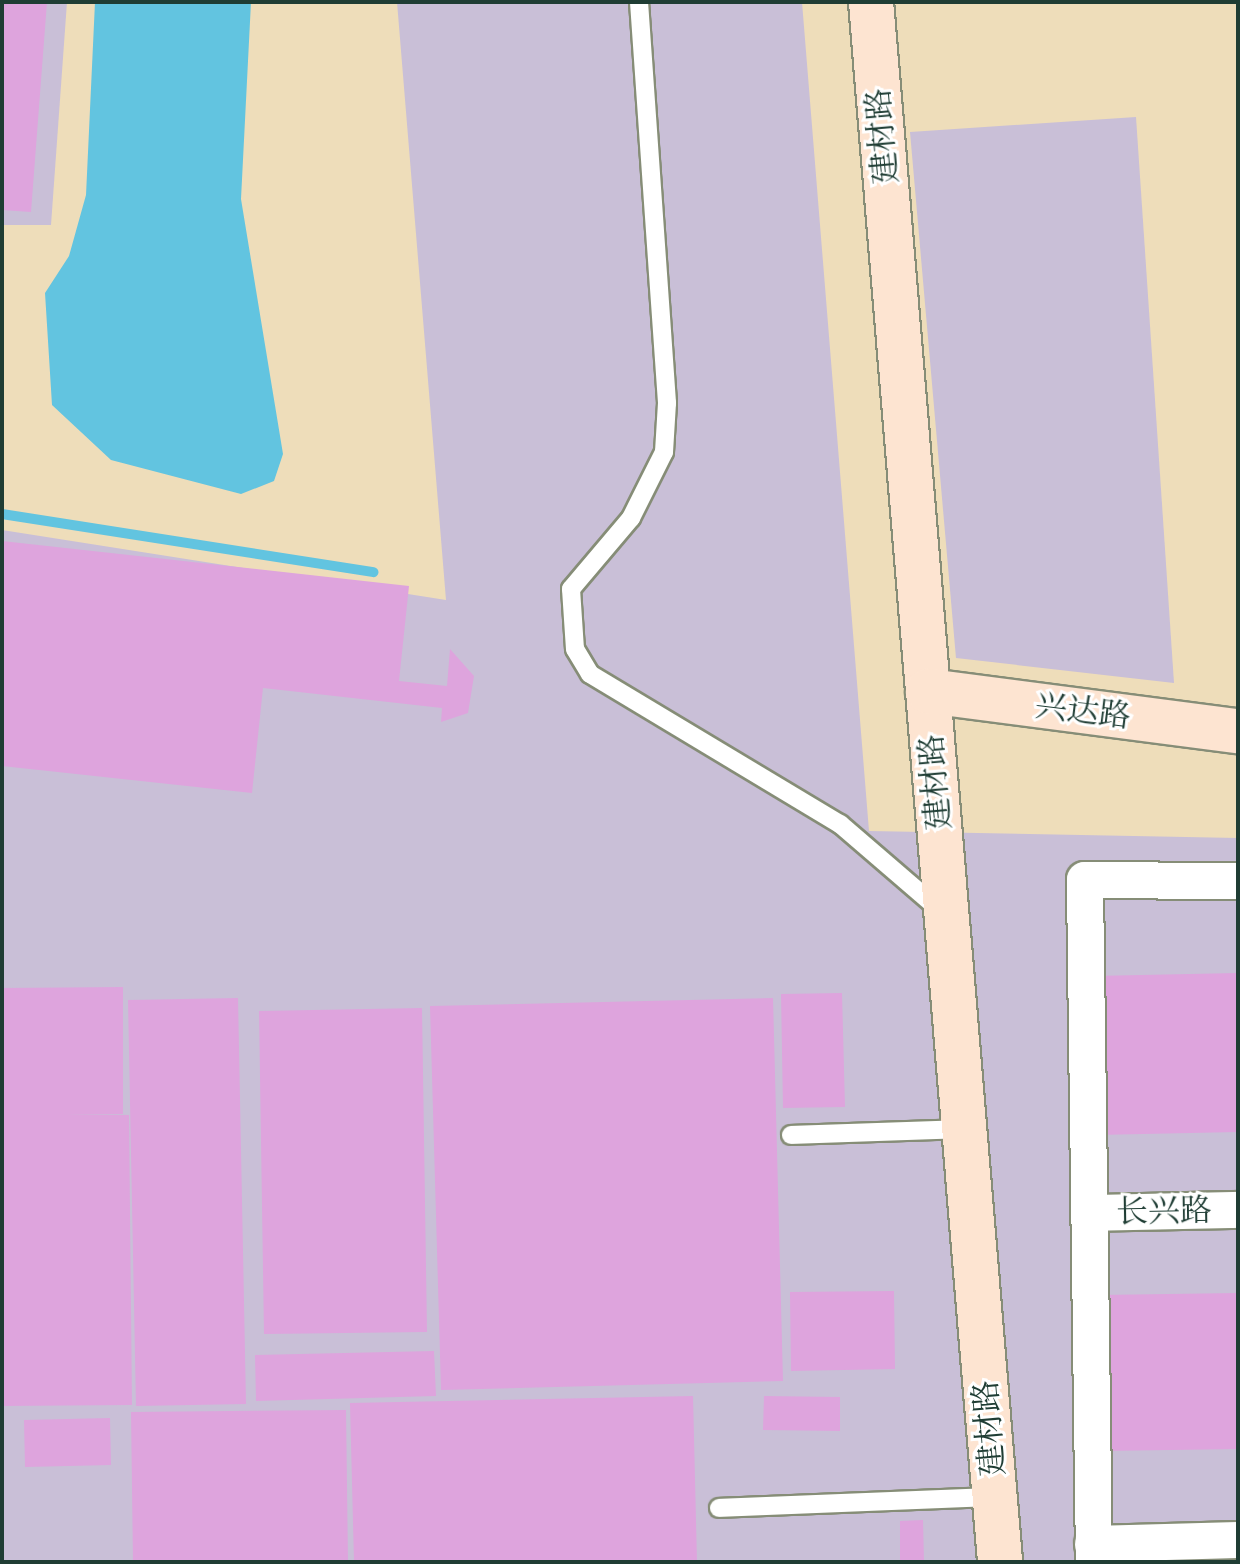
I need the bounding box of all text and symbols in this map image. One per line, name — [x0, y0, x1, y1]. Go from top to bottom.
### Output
street label: 建材路 — [859, 87, 905, 185]
street label: 兴达路 — [1033, 686, 1133, 736]
street label: 建材路 — [912, 733, 958, 831]
street label: 长兴路 — [1116, 1191, 1212, 1231]
street label: 建材路 — [966, 1379, 1012, 1477]

